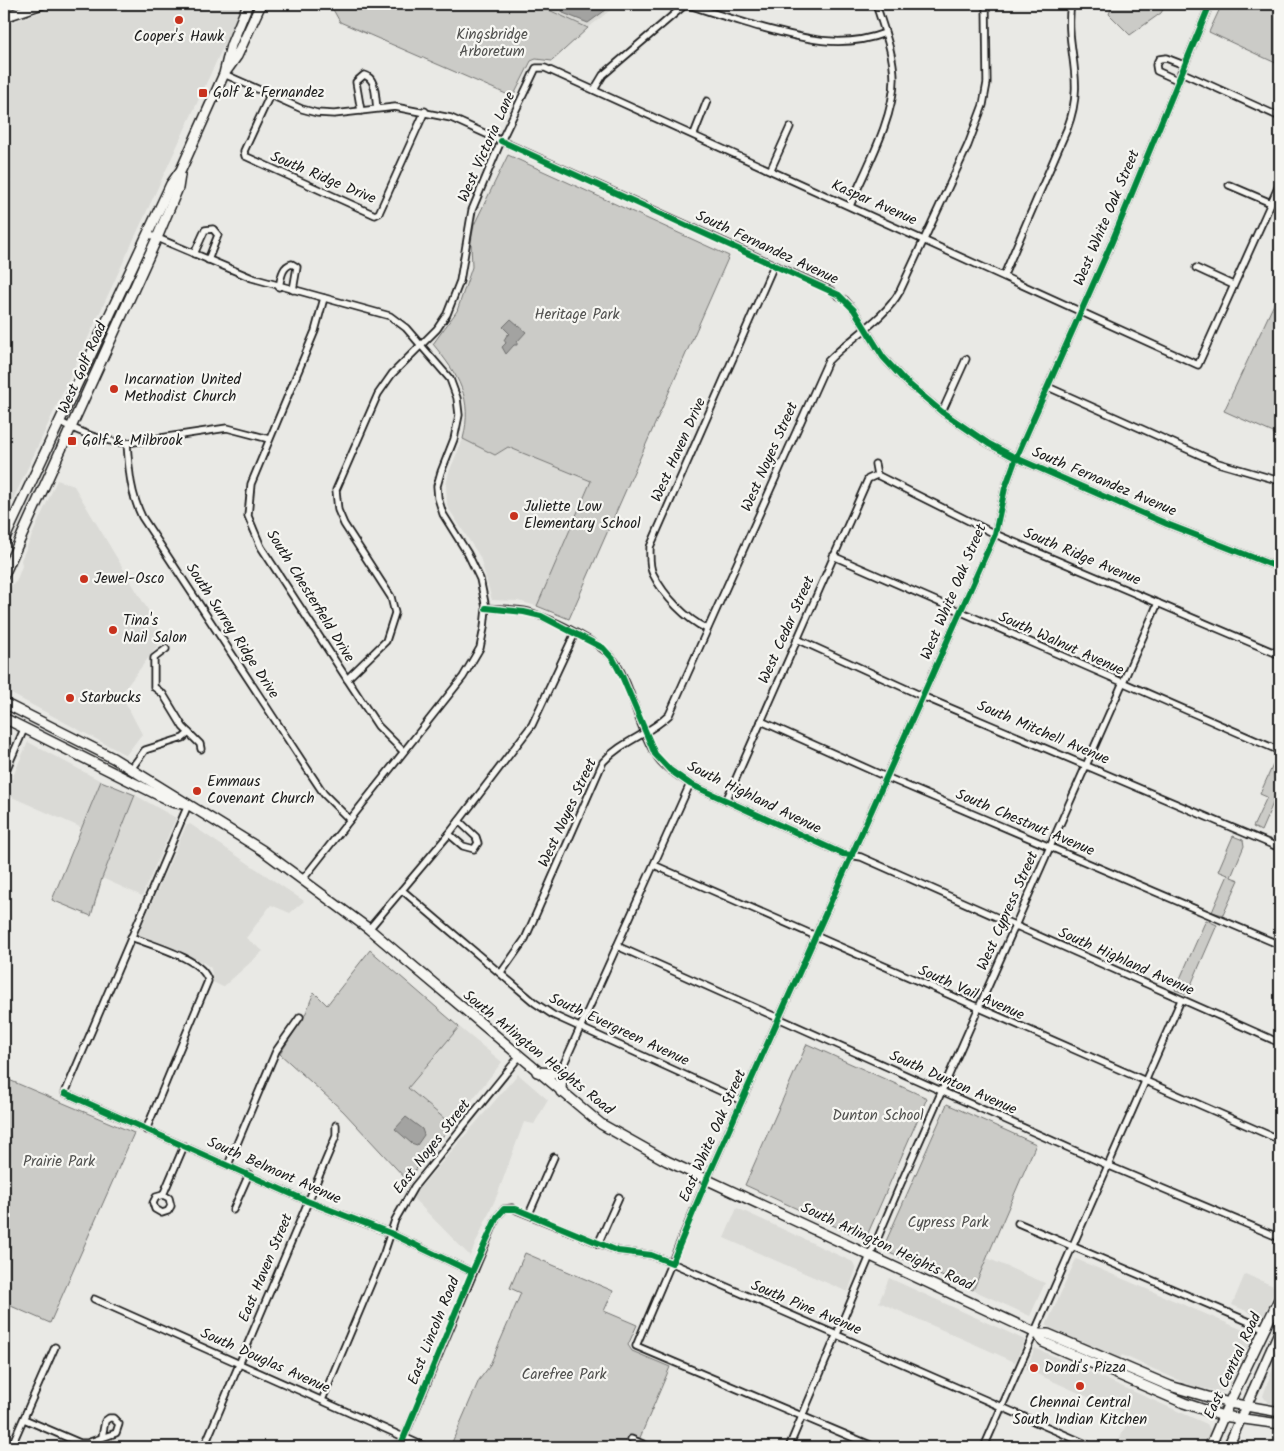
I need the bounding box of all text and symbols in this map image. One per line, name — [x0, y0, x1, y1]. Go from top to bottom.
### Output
marker: Cooper's Hawk — [173, 14, 185, 26]
park label: Kingsbridge Arboretum — [456, 23, 528, 64]
place label: Cooper's Hawk — [134, 25, 225, 49]
place label: Golf & Fernandez — [213, 81, 325, 105]
marker: Golf & Fernandez — [197, 87, 209, 99]
street label: West Victoria Lane — [452, 88, 522, 206]
street label: South Ridge Drive — [266, 145, 380, 211]
street label: West White Oak Street — [1067, 146, 1147, 290]
street label: Kaspar Avenue — [827, 173, 921, 233]
street label: South Fernandez Avenue — [691, 204, 843, 292]
park label: Heritage Park — [534, 303, 621, 327]
street label: West Golf Road — [52, 318, 114, 418]
place label: Incarnation United Methodist Church — [124, 368, 242, 409]
marker: Incarnation United Methodist Church — [108, 383, 120, 395]
street label: West Haven Drive — [645, 394, 713, 506]
street label: West Noyes Street — [735, 398, 805, 516]
place label: Golf & Milbrook — [82, 429, 183, 453]
marker: Golf & Milbrook — [66, 435, 78, 447]
street label: South Fernandez Avenue — [1028, 441, 1180, 524]
place label: Juliette Low Elementary School — [524, 495, 641, 536]
marker: Juliette Low Elementary School — [508, 510, 520, 522]
street label: West White Oak Street — [914, 520, 994, 664]
street label: South Ridge Avenue — [1019, 521, 1145, 593]
street label: South Chesterfield Drive — [259, 525, 361, 667]
street label: South Surrey Ridge Drive — [179, 558, 285, 704]
place label: Jewel-Osco — [94, 567, 164, 591]
street label: West Cedar Street — [752, 572, 822, 688]
marker: Jewel-Osco — [78, 573, 90, 585]
street label: South Walnut Avenue — [994, 605, 1128, 683]
place label: Tina's Nail Salon — [123, 609, 187, 650]
marker: Tina's Nail Salon — [107, 624, 119, 636]
place label: Starbucks — [80, 686, 142, 710]
marker: Starbucks — [64, 692, 76, 704]
street label: South Mitchell Avenue — [973, 694, 1113, 772]
street label: West Noyes Street — [532, 754, 604, 871]
street label: South Highland Avenue — [683, 755, 826, 841]
place label: Emmaus Covenant Church — [207, 770, 315, 811]
street label: South Chestnut Avenue — [952, 783, 1098, 863]
marker: Emmaus Covenant Church — [191, 785, 203, 797]
street label: West Cypress Street — [971, 847, 1045, 975]
street label: South Highland Avenue — [1054, 921, 1198, 1003]
street label: South Vail Avenue — [914, 959, 1028, 1027]
street label: South Arlington Heights Road — [457, 984, 619, 1122]
street label: South Evergreen Avenue — [545, 987, 693, 1073]
street label: South Dunton Avenue — [885, 1044, 1021, 1122]
street label: East White Oak Street — [673, 1066, 753, 1206]
street label: East Noyes Street — [387, 1094, 477, 1200]
park label: Dunton School — [832, 1104, 924, 1128]
street label: South Belmont Avenue — [203, 1131, 345, 1211]
park label: Prairie Park — [23, 1150, 96, 1174]
street label: South Arlington Heights Road — [796, 1196, 978, 1298]
street label: East Haven Street — [232, 1210, 300, 1326]
park label: Cypress Park — [908, 1211, 989, 1235]
street label: East Lincoln Road — [401, 1273, 467, 1389]
street label: South Pine Avenue — [747, 1274, 865, 1342]
street label: East Central Road — [1198, 1308, 1268, 1423]
street label: South Douglas Avenue — [196, 1322, 334, 1401]
place label: Dondi's Pizza — [1044, 1356, 1126, 1380]
marker: Dondi's Pizza — [1028, 1362, 1040, 1374]
park label: Carefree Park — [521, 1363, 607, 1387]
marker: Chennai Central South Indian Kitchen — [1074, 1380, 1086, 1392]
place label: Chennai Central South Indian Kitchen — [1013, 1391, 1147, 1432]

